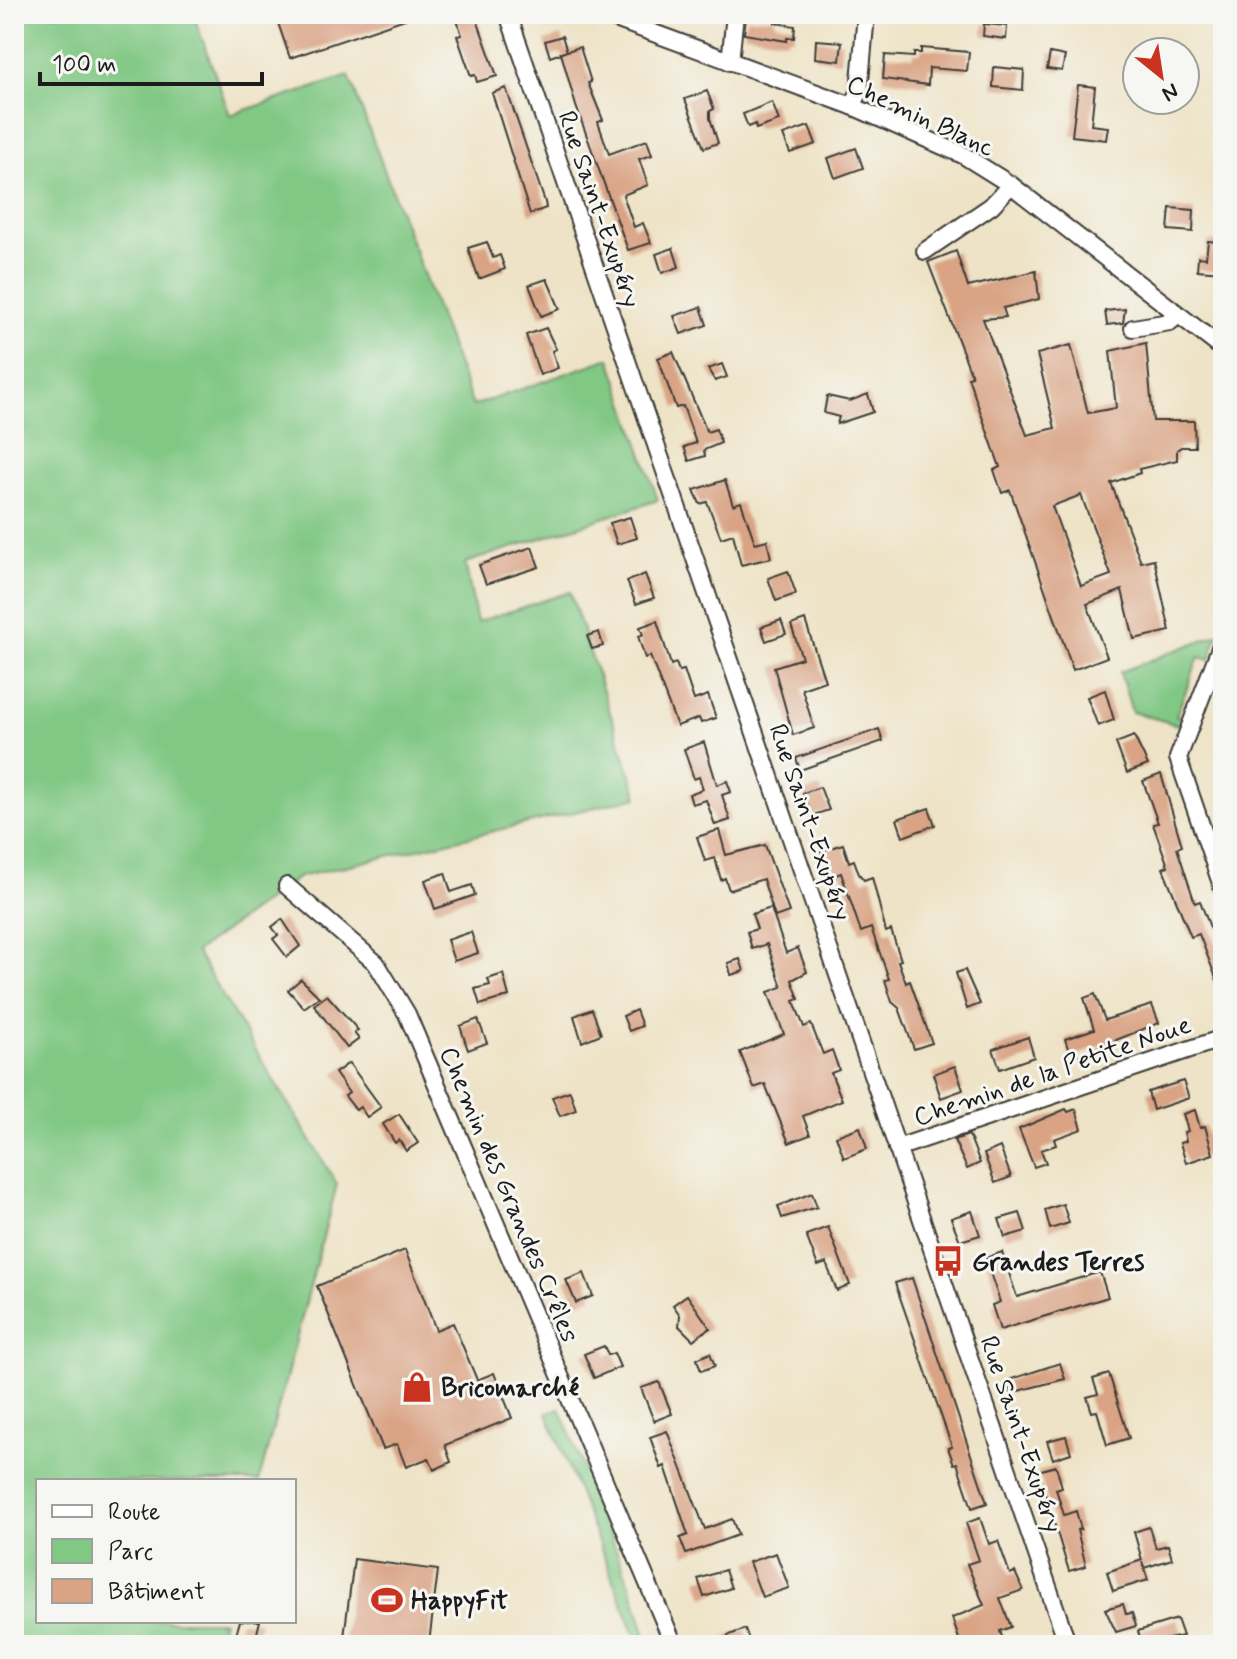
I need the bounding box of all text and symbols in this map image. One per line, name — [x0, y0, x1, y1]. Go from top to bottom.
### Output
scale bar — [40, 36, 262, 86]
north arrow — [1121, 36, 1201, 116]
text: 100 m — [52, 50, 116, 81]
street label: Chemin Blanc — [841, 68, 1000, 166]
text: N — [1157, 76, 1183, 107]
street label: Rue Saint-Exupéry — [548, 107, 648, 313]
street label: Rue Saint-Exupéry — [759, 720, 859, 926]
street label: Chemin de la Petite Noue — [909, 1008, 1196, 1135]
street label: Chemin des Grandes Crêles — [430, 1042, 586, 1348]
bus stop icon: Grandes Terres — [931, 1244, 965, 1278]
place label: Grandes Terres — [972, 1246, 1145, 1280]
street label: Rue Saint-Exupéry — [970, 1332, 1070, 1538]
shop icon: Bricomarché — [400, 1370, 434, 1404]
place label: Bricomarché — [441, 1372, 579, 1406]
legend — [36, 1479, 296, 1623]
text: Route — [108, 1497, 160, 1528]
text: Parc — [108, 1537, 153, 1568]
text: Bâtiment — [108, 1577, 206, 1608]
sports icon: HappyFit — [370, 1583, 404, 1617]
place label: HappyFit — [411, 1585, 508, 1619]

